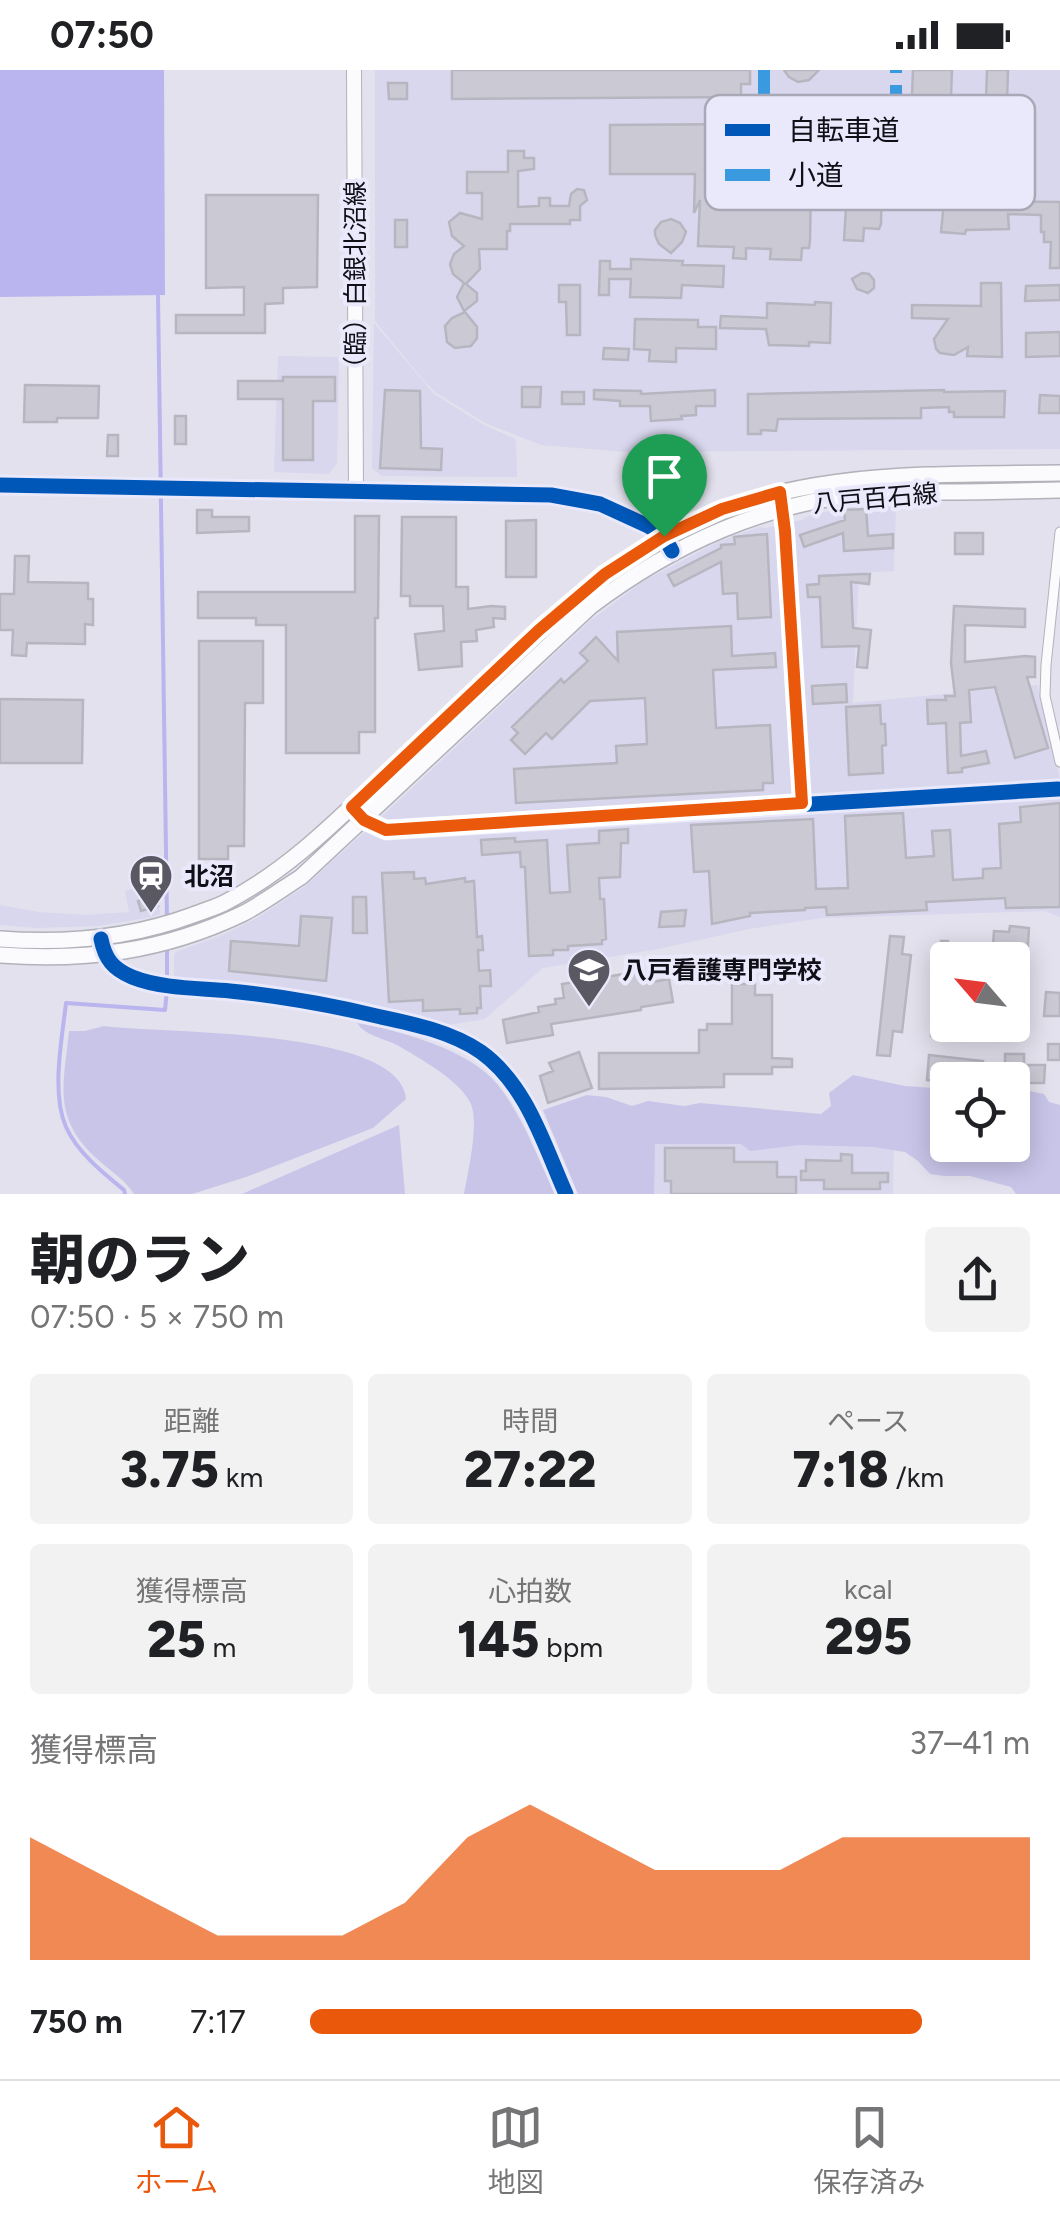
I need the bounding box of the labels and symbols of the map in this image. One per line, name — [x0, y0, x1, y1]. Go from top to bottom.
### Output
legend — [705, 95, 1035, 210]
text: 自転車道 — [788, 113, 900, 147]
text: 小道 — [788, 158, 844, 192]
street label: （臨）白銀北沼線 — [340, 181, 370, 381]
pin — [622, 434, 707, 537]
street label: 八戸百石線 — [811, 478, 939, 518]
station icon: 北沼 — [128, 853, 174, 914]
place label: 北沼 — [184, 861, 234, 891]
north arrow — [930, 942, 1030, 1042]
school or university icon: 八戸看護専門学校 — [566, 947, 612, 1008]
place label: 八戸看護専門学校 — [622, 955, 822, 985]

